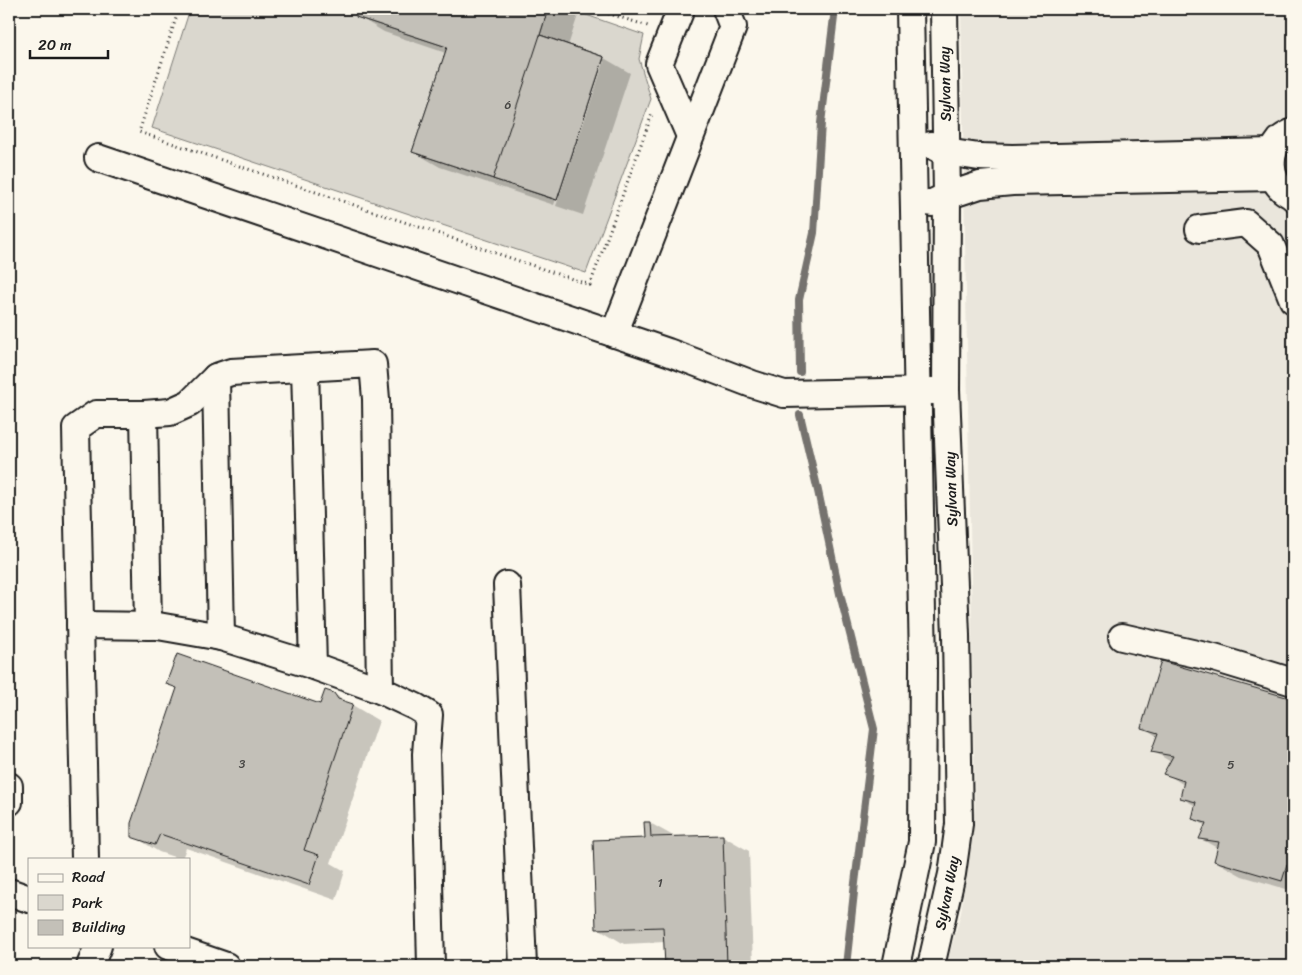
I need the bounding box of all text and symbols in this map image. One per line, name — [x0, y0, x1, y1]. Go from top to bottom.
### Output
scale bar — [30, 28, 108, 60]
text: 20 m — [38, 32, 72, 58]
street label: Sylvan Way — [931, 46, 959, 122]
house number: 6 — [505, 94, 512, 116]
street label: Sylvan Way — [937, 451, 965, 527]
house number: 3 — [239, 753, 246, 775]
house number: 5 — [1227, 754, 1235, 776]
street label: Sylvan Way — [927, 854, 967, 932]
legend — [28, 858, 190, 948]
text: Road — [72, 864, 105, 890]
house number: 1 — [657, 872, 663, 894]
text: Park — [72, 890, 103, 916]
text: Building — [72, 914, 126, 940]

